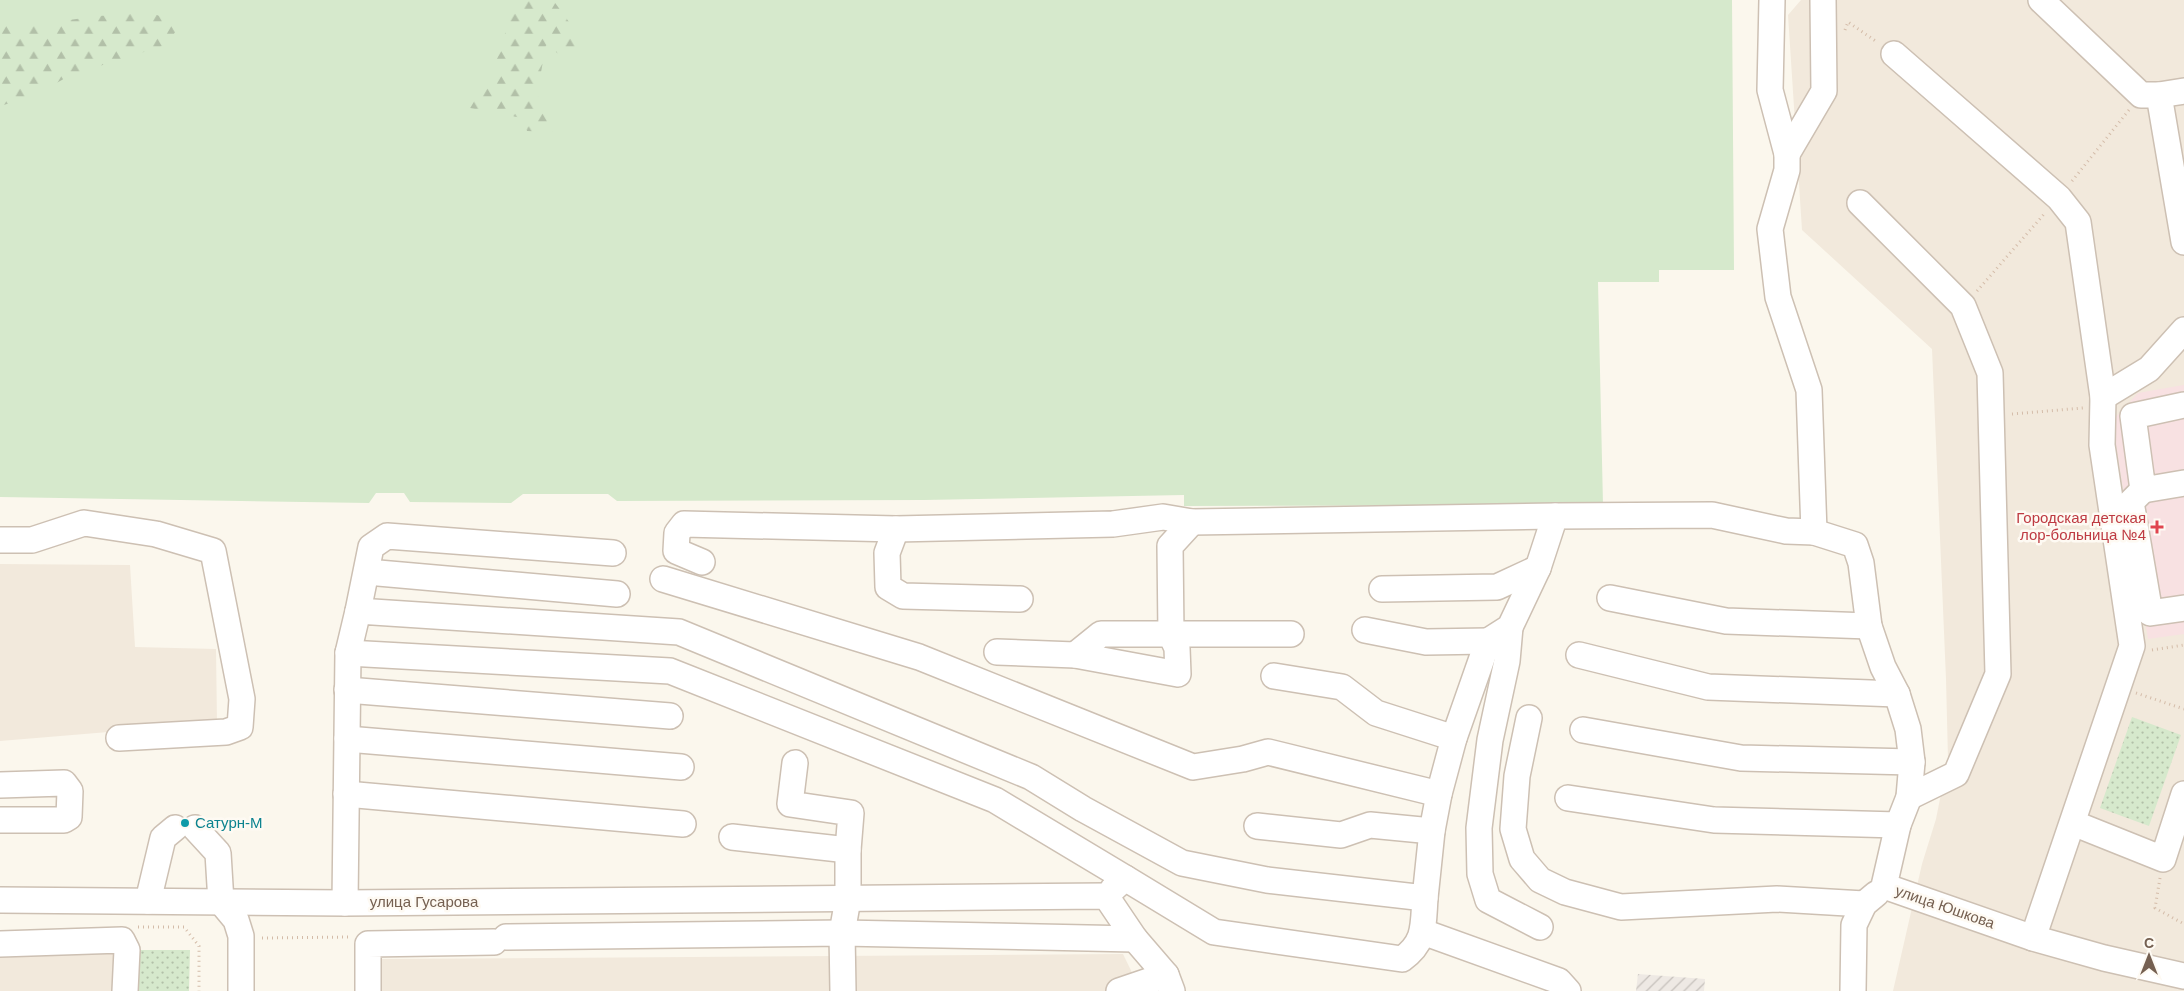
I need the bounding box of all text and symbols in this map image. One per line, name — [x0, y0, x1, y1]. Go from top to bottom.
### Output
place label: Городская детская лор-больница №4 — [2016, 509, 2146, 543]
marker: Городская детская лор-больница №4 — [2150, 520, 2164, 534]
place label: Сатурн-М — [195, 814, 263, 831]
marker: Сатурн-М — [179, 817, 191, 829]
street label: улица Юшкова — [1893, 882, 1998, 932]
street label: улица Гусарова — [370, 893, 479, 910]
north arrow — [2124, 931, 2174, 981]
text: С — [2144, 935, 2154, 951]

